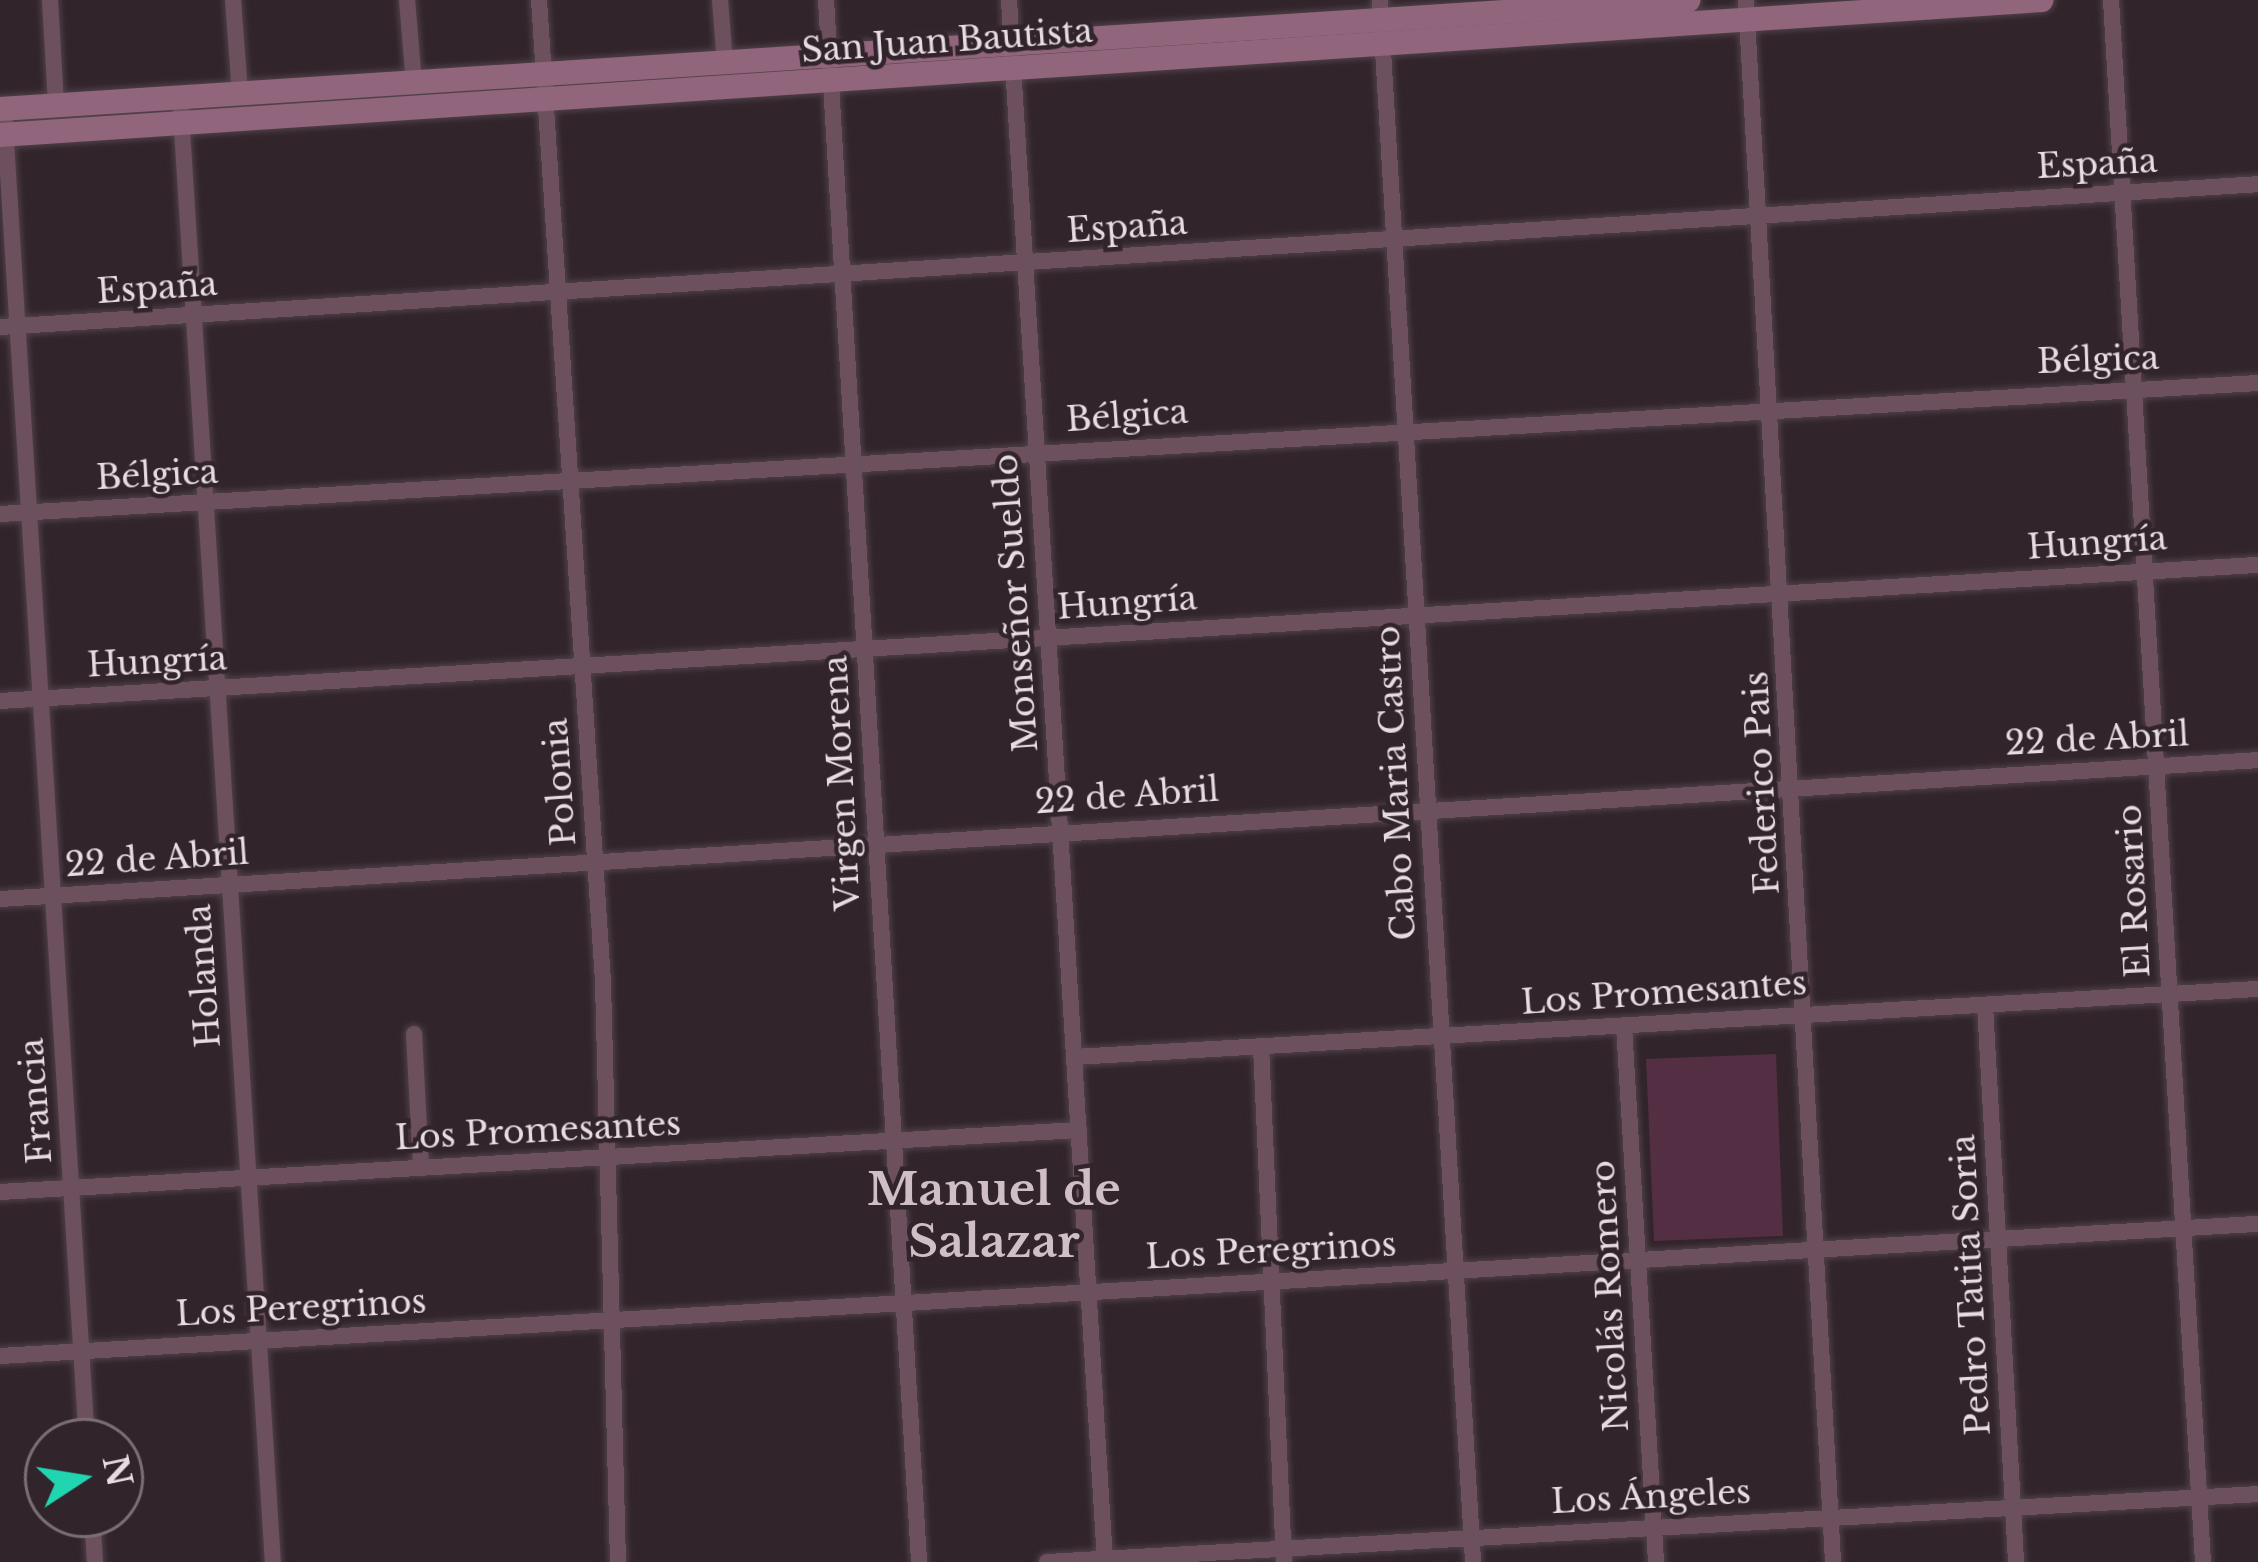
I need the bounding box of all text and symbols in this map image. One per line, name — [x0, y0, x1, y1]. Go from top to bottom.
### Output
street label: San Juan Bautista — [800, 11, 1094, 71]
street label: España — [2036, 141, 2158, 187]
street label: España — [1065, 203, 1189, 251]
street label: España — [95, 264, 219, 312]
street label: Bélgica — [2036, 338, 2160, 382]
street label: Bélgica — [1065, 392, 1189, 440]
street label: Bélgica — [95, 452, 219, 498]
street label: Monseñor Sueldo — [986, 452, 1046, 754]
street label: Hungría — [2026, 518, 2168, 568]
street label: Hungría — [1056, 578, 1198, 628]
street label: Cabo Maria Castro — [1368, 624, 1424, 942]
street label: Hungría — [86, 639, 228, 685]
street label: Virgen Morena — [816, 655, 868, 911]
street label: Federico Pais — [1736, 670, 1788, 896]
street label: 22 de Abril — [2003, 714, 2191, 764]
street label: Polonia — [536, 717, 584, 847]
street label: 22 de Abril — [1033, 770, 1221, 822]
street label: El Rosario — [2110, 803, 2158, 979]
street label: 22 de Abril — [63, 833, 251, 885]
street label: Holanda — [179, 903, 229, 1049]
street label: Los Promesantes — [1520, 963, 1808, 1023]
street label: Francia — [12, 1037, 60, 1165]
street label: Los Promesantes — [394, 1104, 682, 1158]
street label: Pedro Tatita Soria — [1943, 1133, 1999, 1437]
street label: Nicolás Romero — [1583, 1159, 1637, 1433]
district label: Manuel de Salazar — [867, 1163, 1121, 1269]
street label: Los Peregrinos — [1145, 1225, 1397, 1277]
street label: Los Peregrinos — [175, 1282, 427, 1334]
north arrow — [24, 1418, 144, 1538]
text: N — [93, 1452, 140, 1490]
street label: Los Ángeles — [1549, 1472, 1753, 1522]

